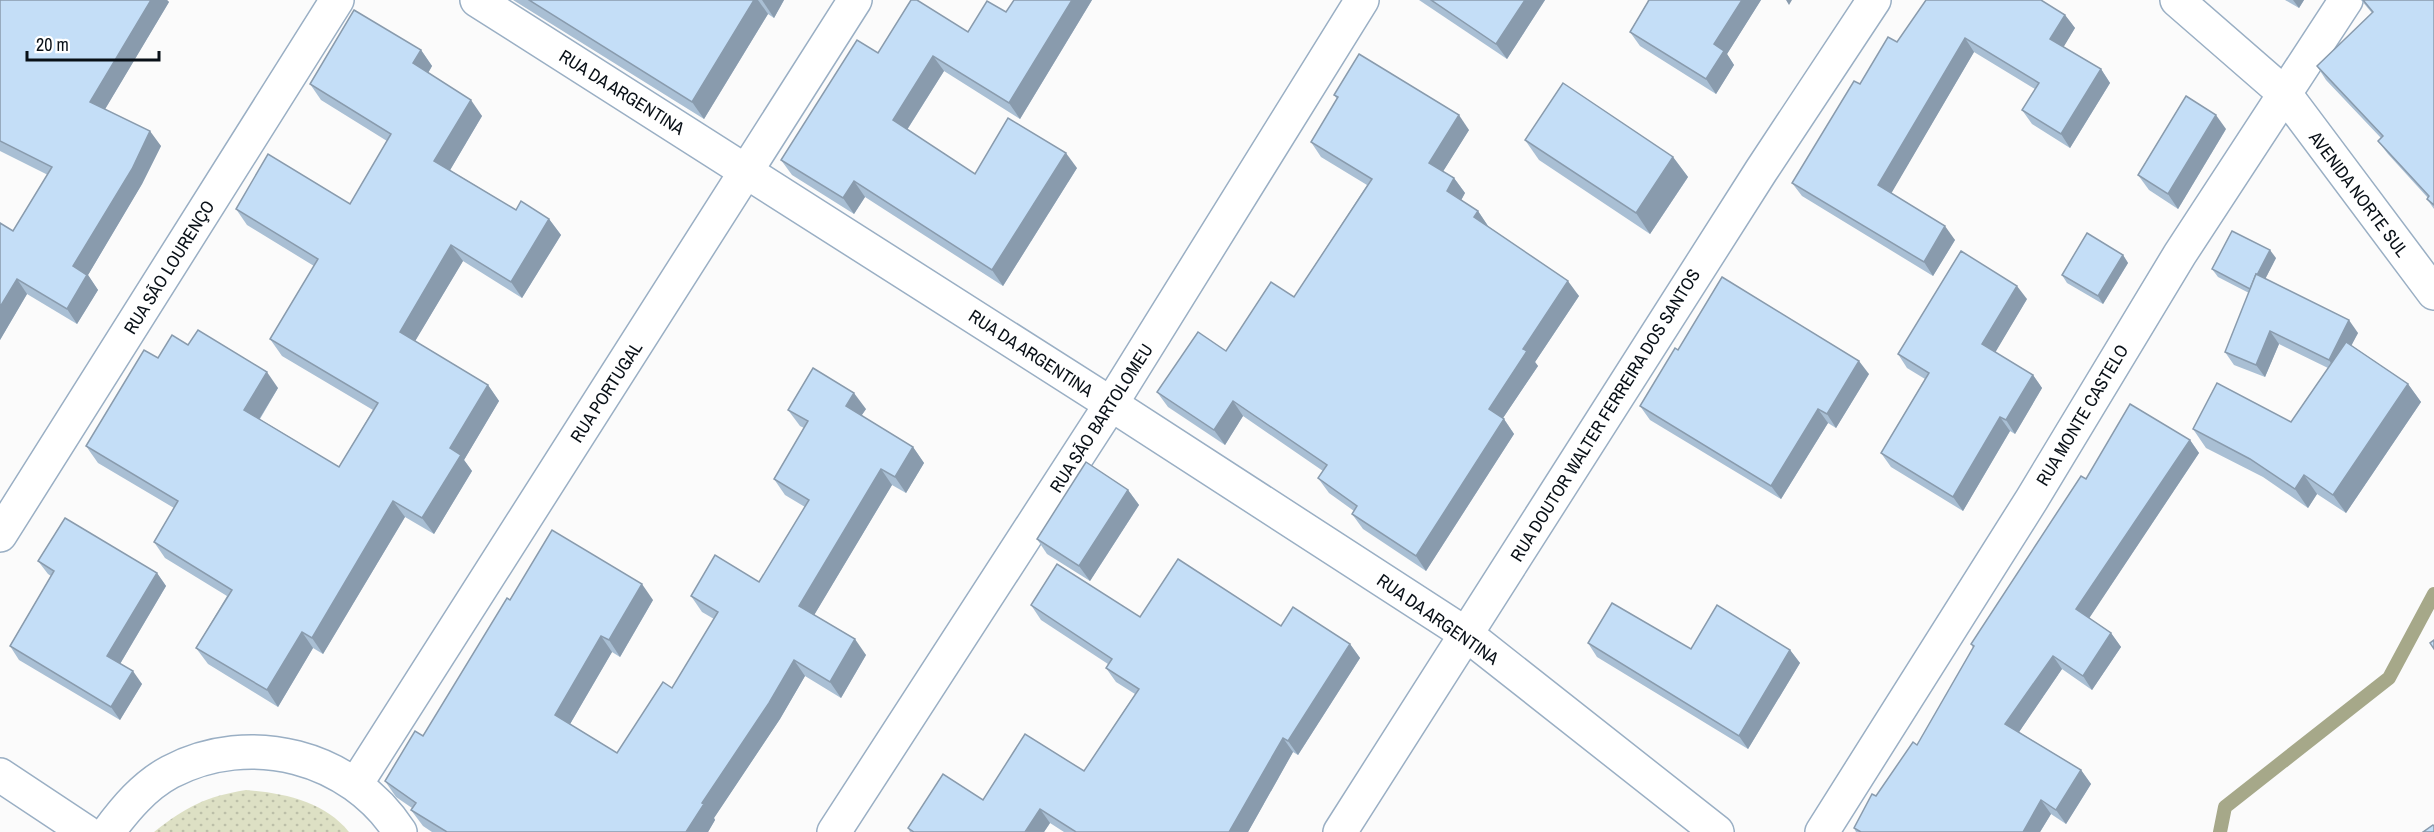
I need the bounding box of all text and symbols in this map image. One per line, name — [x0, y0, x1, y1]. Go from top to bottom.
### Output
scale bar — [27, 24, 159, 62]
text: 20 m — [36, 32, 69, 57]
street label: RUA DA ARGENTINA — [555, 43, 690, 141]
street label: AVENIDA NORTE SUL — [2303, 125, 2414, 262]
street label: RUA SÃO LOURENÇO — [118, 195, 220, 339]
street label: RUA DOUTOR WALTER FERREIRA DOS SANTOS — [1504, 264, 1706, 566]
street label: RUA DA ARGENTINA — [964, 303, 1098, 403]
street label: RUA PORTUGAL — [564, 337, 648, 447]
street label: RUA SÃO BARTOLOMEU — [1044, 339, 1158, 497]
street label: RUA MONTE CASTELO — [2030, 340, 2134, 490]
street label: RUA DA ARGENTINA — [1372, 568, 1504, 670]

